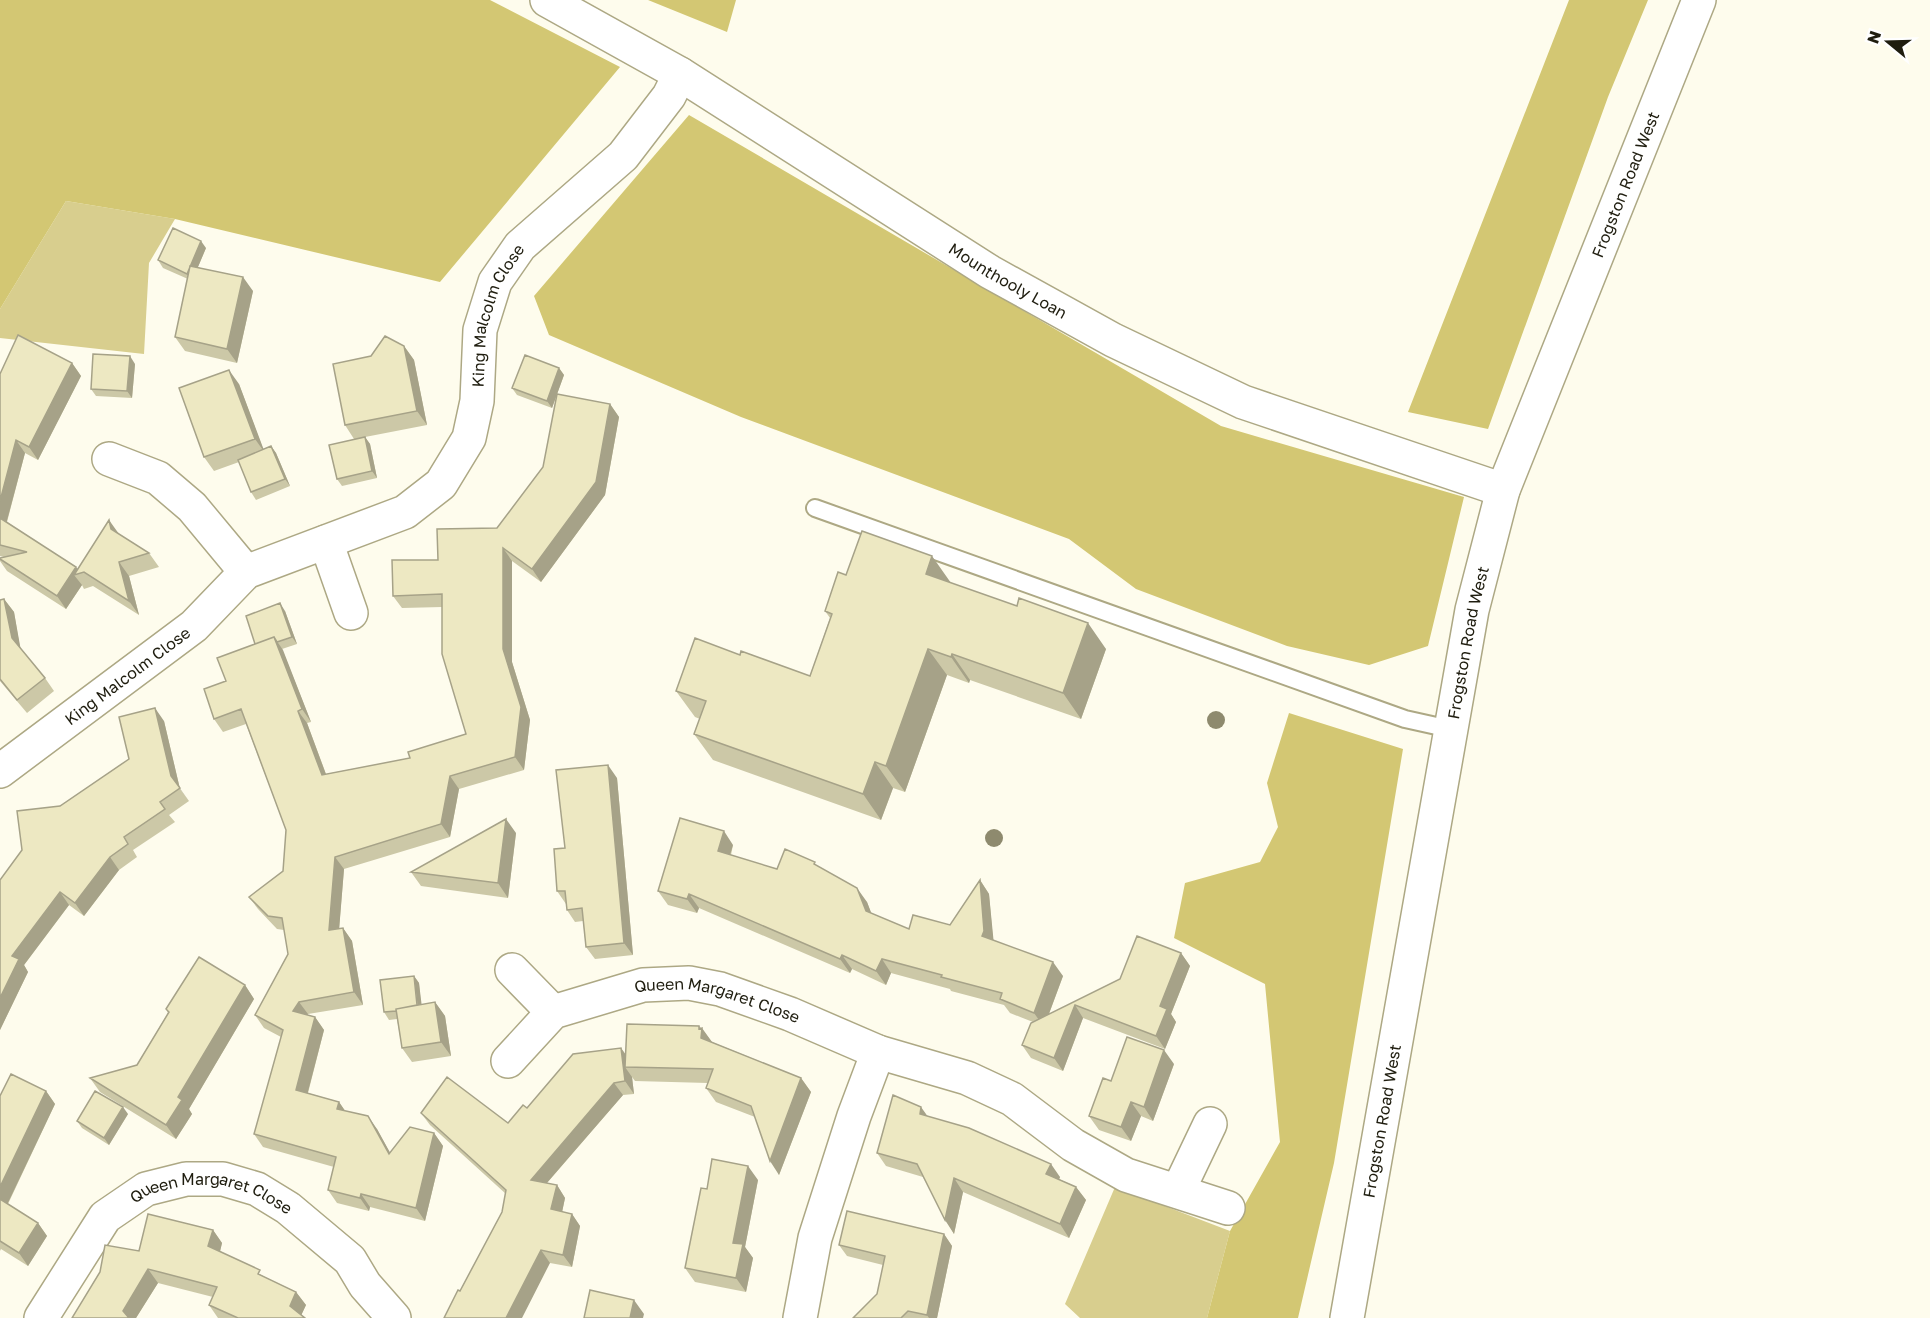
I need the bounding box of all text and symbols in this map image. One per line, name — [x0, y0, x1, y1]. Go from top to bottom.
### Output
north arrow — [1858, 12, 1918, 72]
text: N — [1862, 28, 1885, 46]
street label: Frogston Road West — [1587, 108, 1663, 260]
street label: Mounthooly Loan — [945, 238, 1071, 323]
street label: King Malcolm Close — [468, 240, 528, 388]
street label: Frogston Road West — [1443, 564, 1493, 721]
street label: King Malcolm Close — [61, 622, 194, 729]
street label: Queen Margaret Close — [632, 973, 803, 1027]
street label: Frogston Road West — [1358, 1043, 1405, 1199]
street label: Queen Margaret Close — [126, 1169, 296, 1218]

